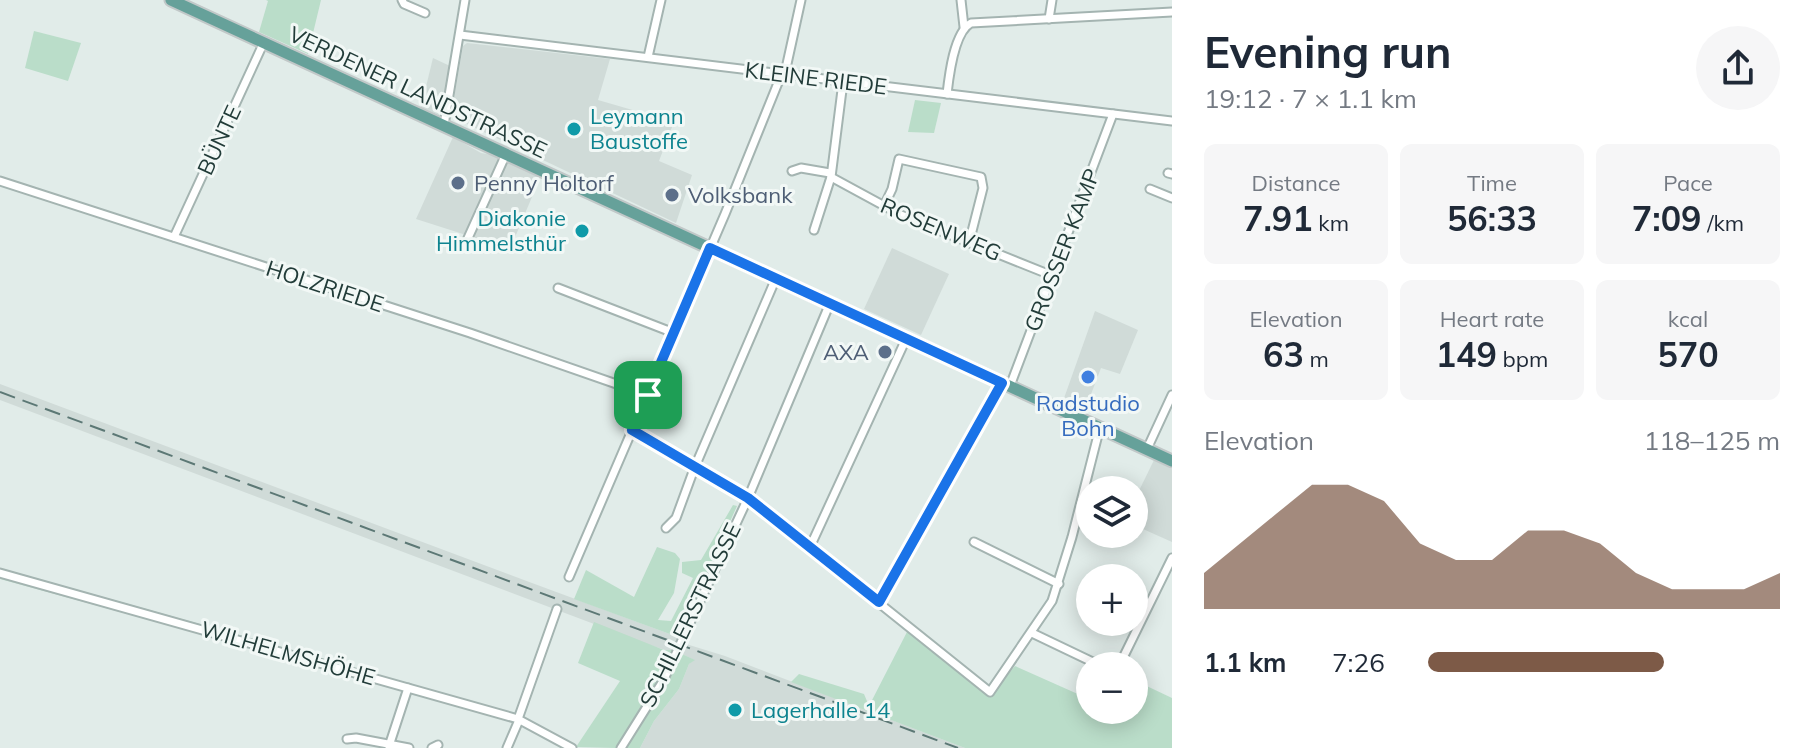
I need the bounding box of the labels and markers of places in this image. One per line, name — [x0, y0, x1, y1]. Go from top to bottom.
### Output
place label: Leymann Baustoffe — [590, 102, 688, 155]
marker: Leymann Baustoffe — [565, 120, 583, 138]
place label: Penny Holtorf — [474, 169, 614, 197]
marker: Penny Holtorf — [449, 174, 467, 192]
place label: Volksbank — [688, 181, 793, 209]
marker: Volksbank — [663, 186, 681, 204]
place label: Diakonie Himmelsthür — [436, 204, 566, 257]
marker: Diakonie Himmelsthür — [573, 222, 591, 240]
place label: AXA — [823, 338, 869, 366]
marker: AXA — [876, 343, 894, 361]
pin — [614, 361, 682, 429]
marker: Radstudio Bohn — [1079, 368, 1097, 386]
place label: Radstudio Bohn — [1036, 389, 1140, 442]
place label: Lagerhalle 14 — [751, 696, 890, 724]
marker: Lagerhalle 14 — [726, 701, 744, 719]

